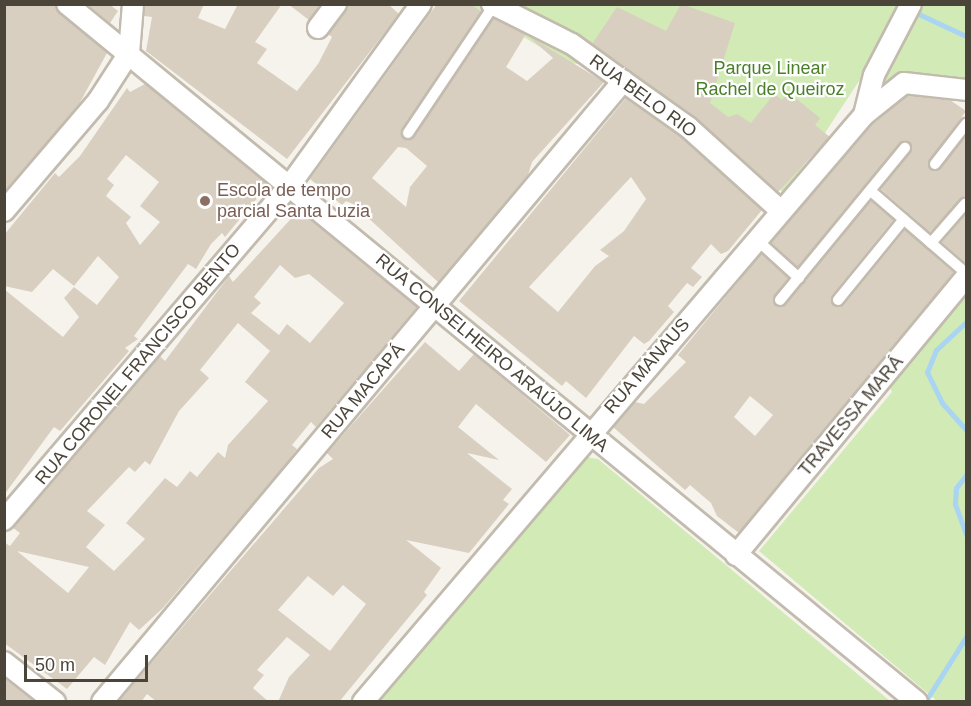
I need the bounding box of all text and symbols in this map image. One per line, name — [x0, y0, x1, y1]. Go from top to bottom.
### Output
street label: RUA BELO RIO — [585, 50, 701, 142]
park label: Parque Linear Rachel de Queiroz — [695, 58, 845, 100]
place label: Escola de tempo parcial Santa Luzia — [217, 180, 370, 222]
marker: Escola de tempo parcial Santa Luzia — [198, 194, 212, 208]
street label: RUA CORONEL FRANCISCO BENTO — [30, 238, 246, 490]
street label: RUA CONSELHEIRO ARAÚJO LIMA — [371, 249, 613, 457]
street label: RUA MANAUS — [599, 314, 695, 418]
street label: RUA MACAPÁ — [316, 338, 410, 444]
street label: TRAVESSA MARÁ — [794, 351, 908, 481]
scale bar — [27, 643, 152, 681]
text: 50 m — [35, 655, 75, 675]

